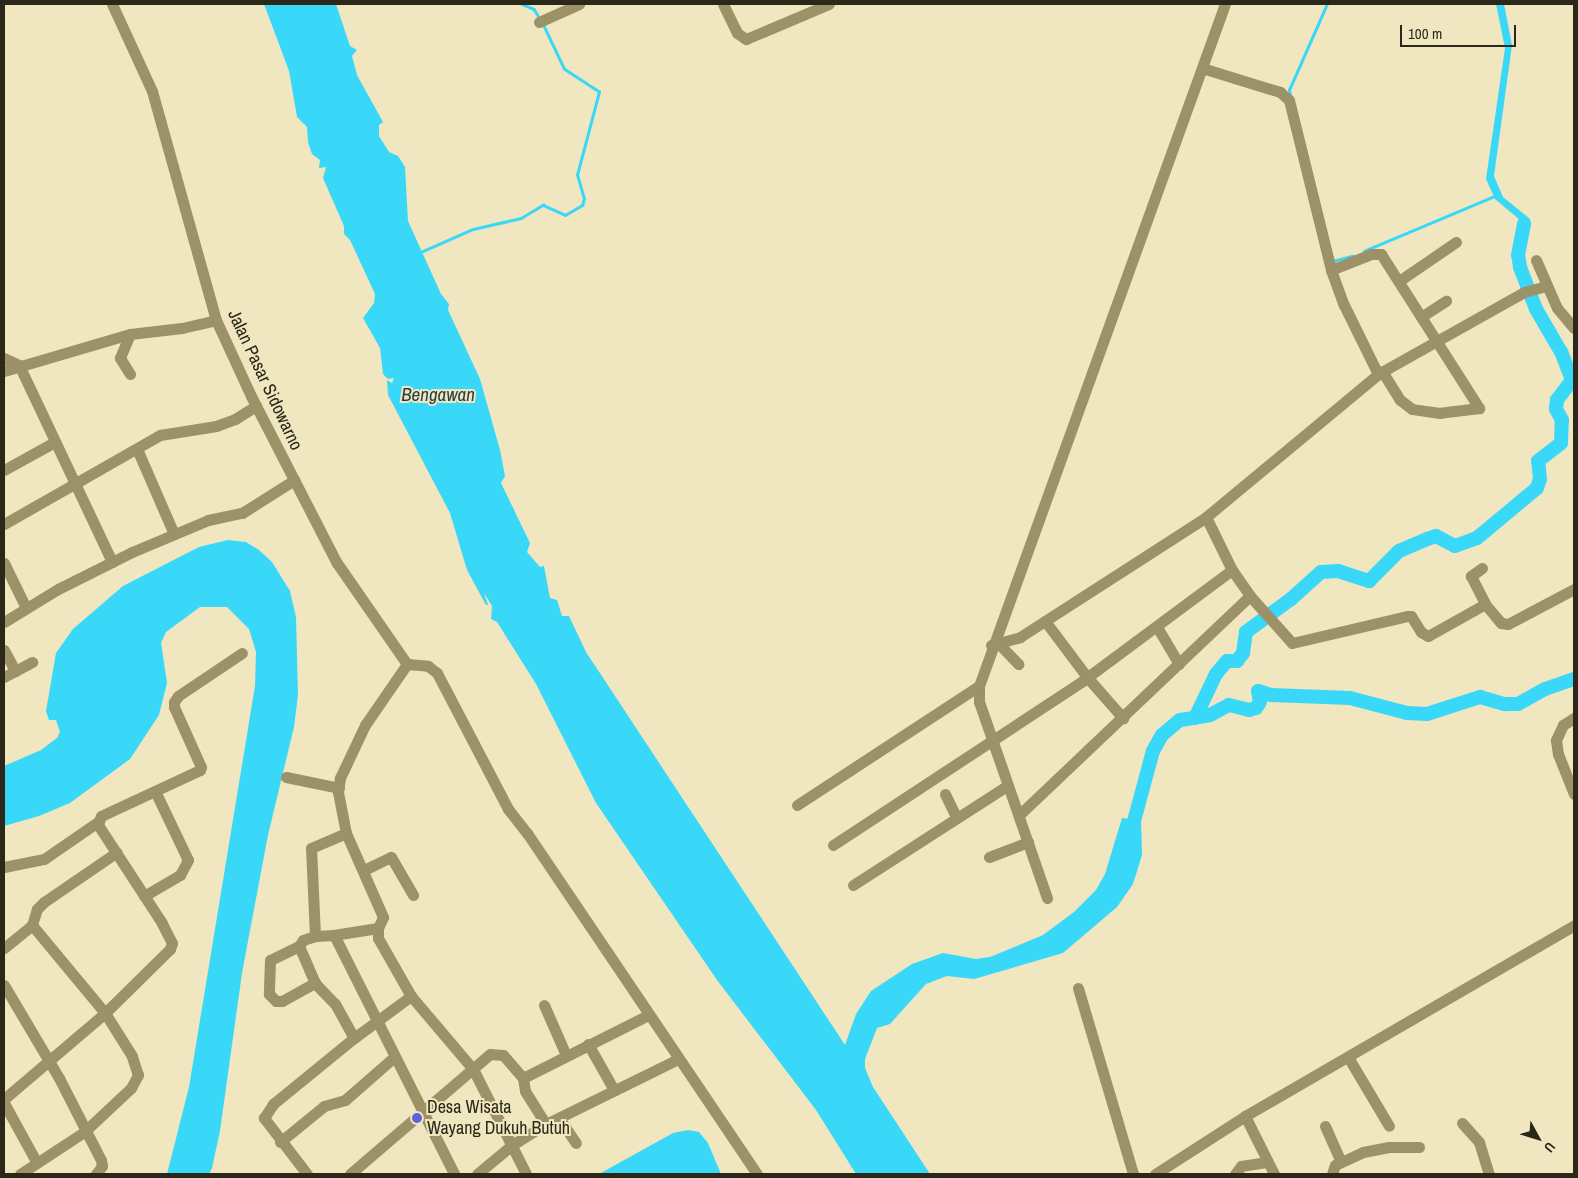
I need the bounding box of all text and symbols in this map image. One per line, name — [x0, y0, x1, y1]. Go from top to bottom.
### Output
scale bar — [1403, 15, 1519, 47]
text: 100 m — [1408, 23, 1442, 44]
street label: Jalan Pasar Sidowarno — [223, 306, 307, 454]
water label: Bengawan — [401, 384, 475, 406]
place label: Desa Wisata Wayang Dukuh Butuh — [427, 1097, 570, 1140]
marker: Desa Wisata Wayang Dukuh Butuh — [411, 1112, 423, 1124]
north arrow — [1513, 1113, 1563, 1163]
text: U — [1540, 1139, 1559, 1156]

